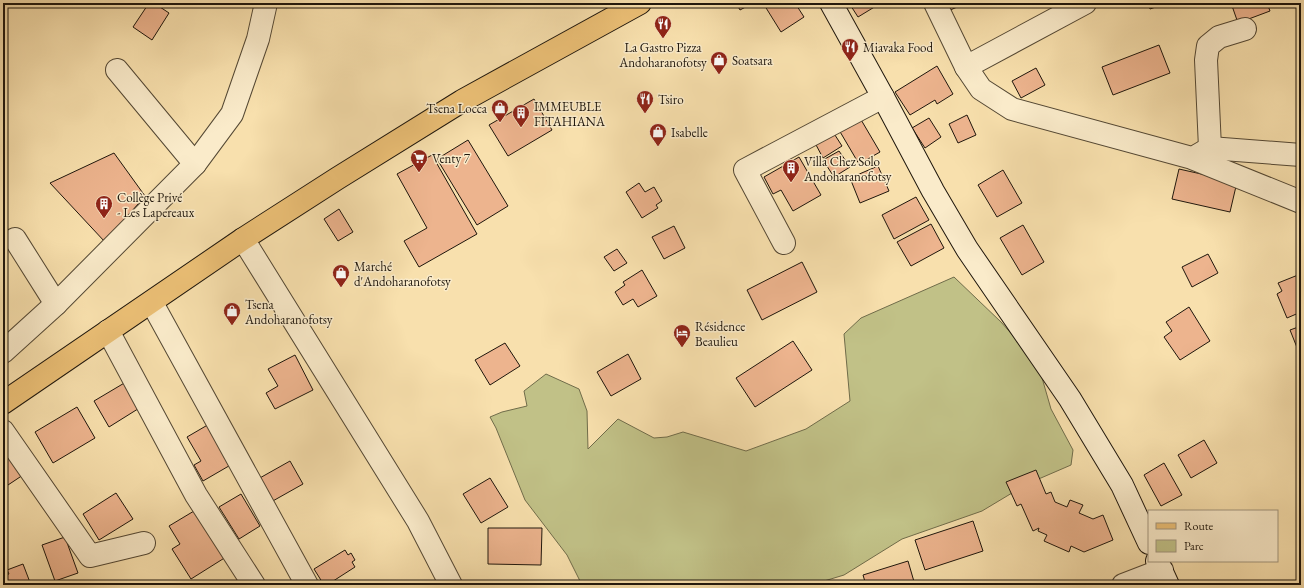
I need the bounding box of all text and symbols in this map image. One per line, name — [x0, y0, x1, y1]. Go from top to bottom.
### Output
restaurant icon: La Gastro Pizza Andoharanofotsy — [653, 14, 673, 39]
restaurant icon: Miavaka Food — [840, 37, 860, 62]
place label: La Gastro Pizza Andoharanofotsy — [618, 39, 707, 71]
place label: Miavaka Food — [863, 39, 934, 56]
shop icon: Soatsara — [709, 50, 729, 75]
place label: Soatsara — [732, 52, 773, 69]
restaurant icon: Tsiro — [635, 89, 655, 114]
place label: Tsiro — [658, 91, 684, 108]
shop icon: Tsena Locca — [490, 98, 510, 123]
place label: IMMEUBLE FITAHIANA — [534, 98, 606, 130]
place label: Tsena Locca — [426, 100, 488, 117]
building icon: IMMEUBLE FITAHIANA — [511, 103, 531, 128]
shop icon: Isabelle — [648, 122, 668, 147]
place label: Isabelle — [671, 124, 708, 141]
supermarket icon: Venty 7 — [409, 148, 429, 173]
place label: Venty 7 — [432, 150, 471, 167]
place label: Villa Chez Solo Andoharanofotsy — [803, 153, 892, 185]
building icon: Villa Chez Solo Andoharanofotsy — [781, 158, 801, 183]
place label: Collège Privé - Les Lapereaux — [117, 189, 195, 221]
building icon: Collège Privé - Les Lapereaux — [94, 194, 114, 219]
place label: Marché d'Andoharanofotsy — [354, 258, 451, 290]
shop icon: Marché d'Andoharanofotsy — [331, 263, 351, 288]
place label: Tsena Andoharanofotsy — [244, 296, 333, 328]
shop icon: Tsena Andoharanofotsy — [222, 301, 242, 326]
place label: Résidence Beaulieu — [695, 318, 745, 350]
hotel icon: Résidence Beaulieu — [672, 323, 692, 348]
legend — [1148, 510, 1278, 562]
text: Route — [1184, 518, 1214, 534]
text: Parc — [1184, 538, 1204, 554]

